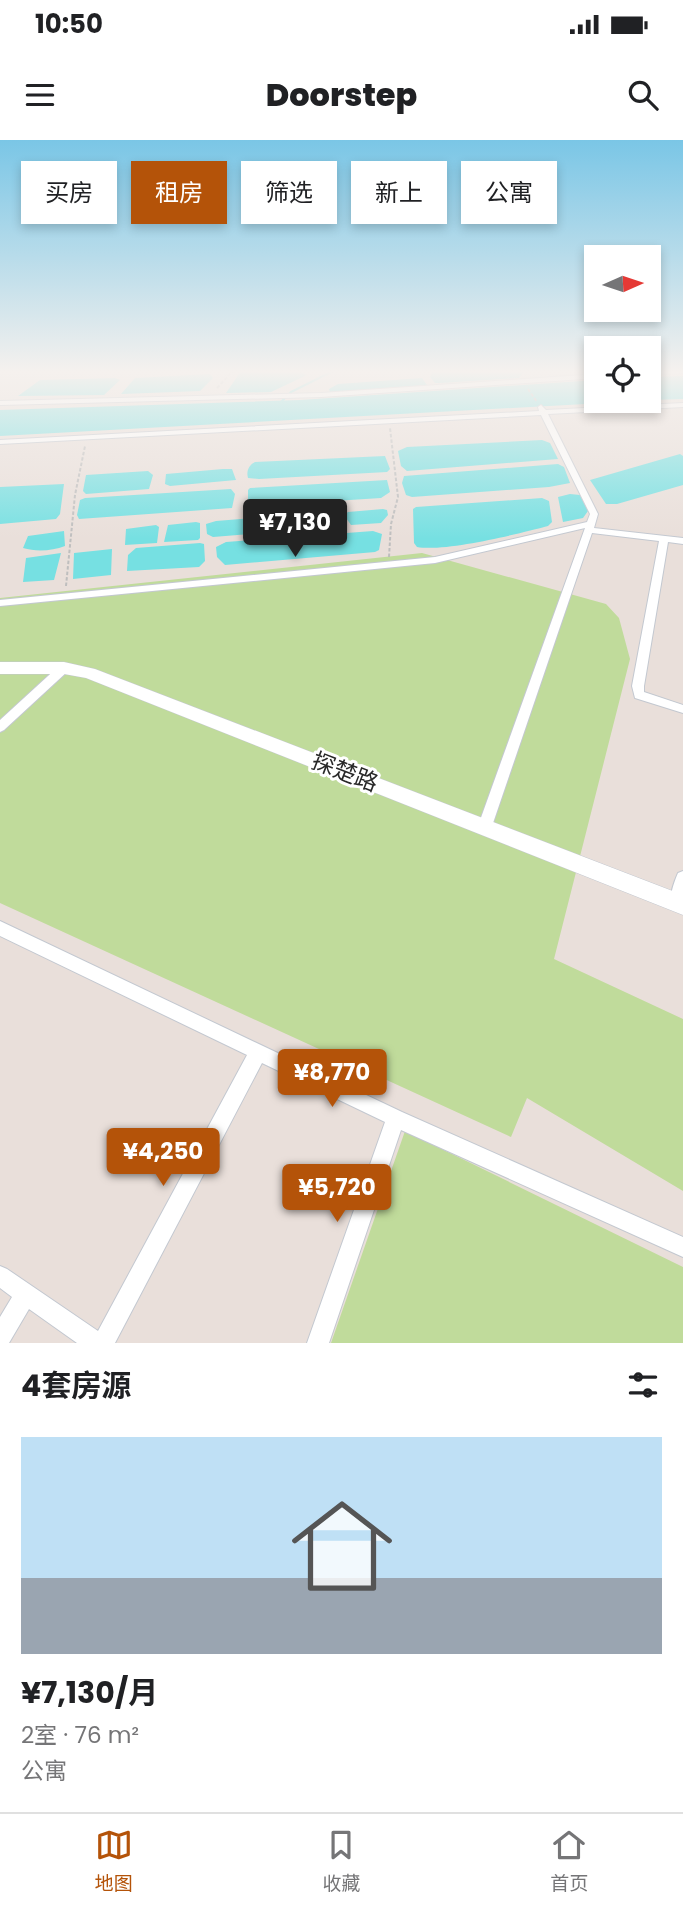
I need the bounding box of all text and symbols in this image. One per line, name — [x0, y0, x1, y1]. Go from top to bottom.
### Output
text: 10:50 — [35, 6, 103, 42]
text: Doorstep — [266, 72, 417, 117]
icon: menu — [21, 76, 59, 114]
icon: search — [624, 76, 662, 114]
chip: 买房 — [21, 161, 117, 224]
chip: 租房 — [131, 161, 227, 224]
chip: 筛选 — [241, 161, 337, 224]
chip: 新上 — [351, 161, 447, 224]
chip: 公寓 — [461, 161, 557, 224]
north arrow — [584, 245, 662, 322]
map controls — [584, 245, 661, 413]
button: locate — [584, 336, 661, 413]
pin: ¥7,130 — [238, 500, 352, 559]
text: ¥7,130 — [259, 506, 331, 538]
street label: 探楚路 — [307, 745, 383, 799]
pin: ¥8,770 — [275, 1049, 389, 1109]
text: ¥8,770 — [294, 1056, 370, 1088]
pin: ¥4,250 — [106, 1128, 220, 1188]
text: ¥4,250 — [123, 1135, 203, 1167]
pin: ¥5,720 — [280, 1164, 394, 1224]
text: ¥5,720 — [298, 1171, 376, 1203]
text: 4套房源 — [21, 1364, 131, 1407]
icon: filters — [624, 1366, 662, 1404]
icon: home — [279, 1483, 405, 1609]
text: ¥7,130/月 — [21, 1671, 158, 1714]
text: 2室 · 76 m² — [21, 1719, 139, 1751]
text: 公寓 — [21, 1755, 67, 1787]
tab: 地图 — [95, 1826, 133, 1898]
tab: 收藏 — [322, 1826, 360, 1898]
tab: 首页 — [550, 1826, 588, 1898]

